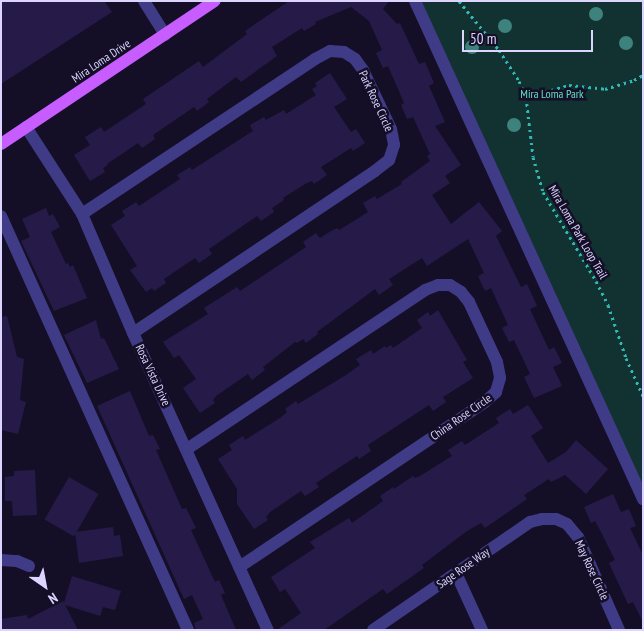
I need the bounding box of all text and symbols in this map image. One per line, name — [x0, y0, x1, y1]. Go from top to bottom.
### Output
scale bar — [464, 20, 595, 52]
text: 50 m — [470, 29, 496, 48]
street label: Mira Loma Drive — [69, 36, 133, 86]
street label: Park Rose Circle — [356, 68, 396, 134]
park label: Mira Loma Park — [520, 87, 584, 101]
street label: Mira Loma Park Loop Trail — [545, 182, 611, 282]
street label: Rosa Vista Drive — [132, 342, 174, 408]
street label: China Rose Circle — [428, 391, 494, 443]
street label: May Rose Circle — [572, 538, 612, 602]
street label: Sage Rose Way — [434, 544, 492, 592]
north arrow — [20, 561, 70, 611]
text: N — [45, 589, 61, 608]

